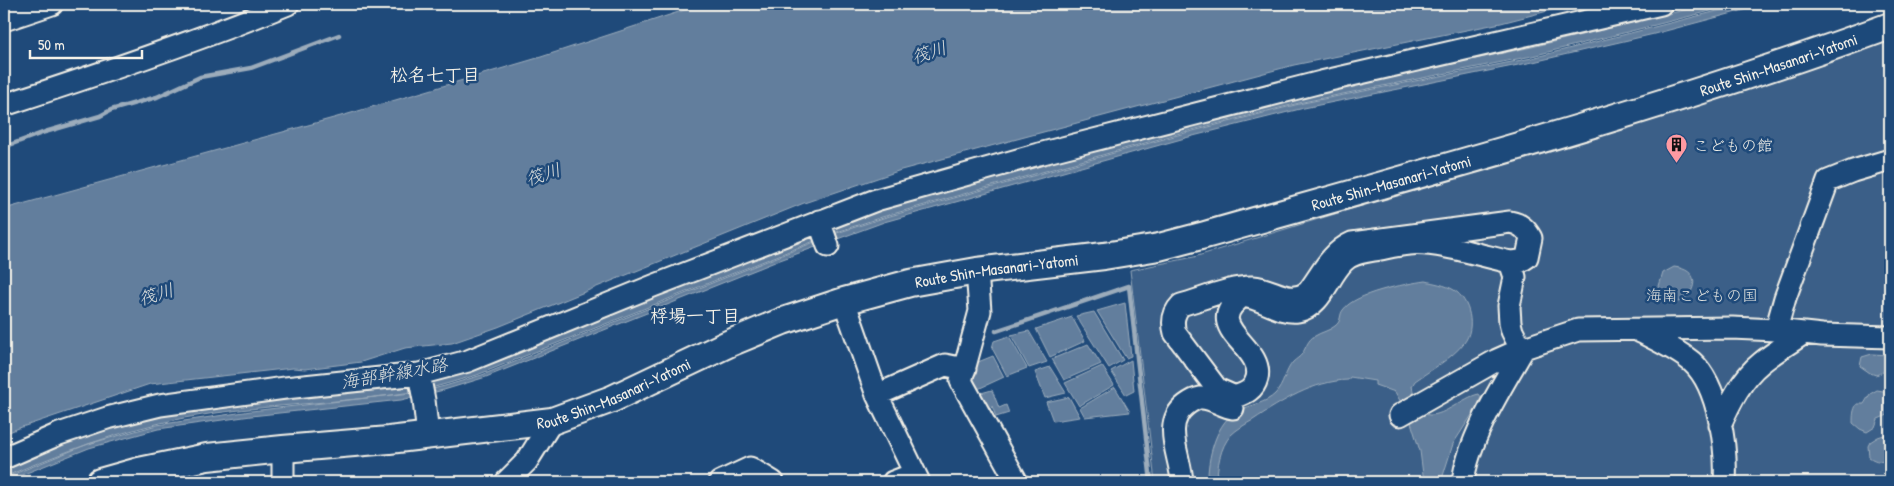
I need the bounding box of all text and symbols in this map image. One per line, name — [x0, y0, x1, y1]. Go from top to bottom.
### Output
scale bar — [30, 28, 142, 60]
street label: Route Shin-Masanari-Yatomi — [1697, 28, 1860, 101]
text: 50 m — [38, 34, 65, 55]
water label: 筏川 — [908, 35, 950, 69]
district label: 松名七丁目 — [390, 62, 480, 87]
building icon: こどもの館 — [1665, 133, 1689, 164]
place label: こどもの館 — [1693, 134, 1773, 156]
street label: Route Shin-Masanari-Yatomi — [1309, 149, 1474, 216]
water label: 筏川 — [522, 157, 564, 191]
street label: Route Shin-Masanari-Yatomi — [913, 248, 1080, 293]
water label: 筏川 — [135, 277, 177, 311]
park label: 海南こどもの国 — [1646, 284, 1758, 306]
district label: 桴場一丁目 — [650, 303, 740, 328]
water label: 海部幹線水路 — [339, 351, 450, 395]
street label: Route Shin-Masanari-Yatomi — [536, 352, 694, 434]

